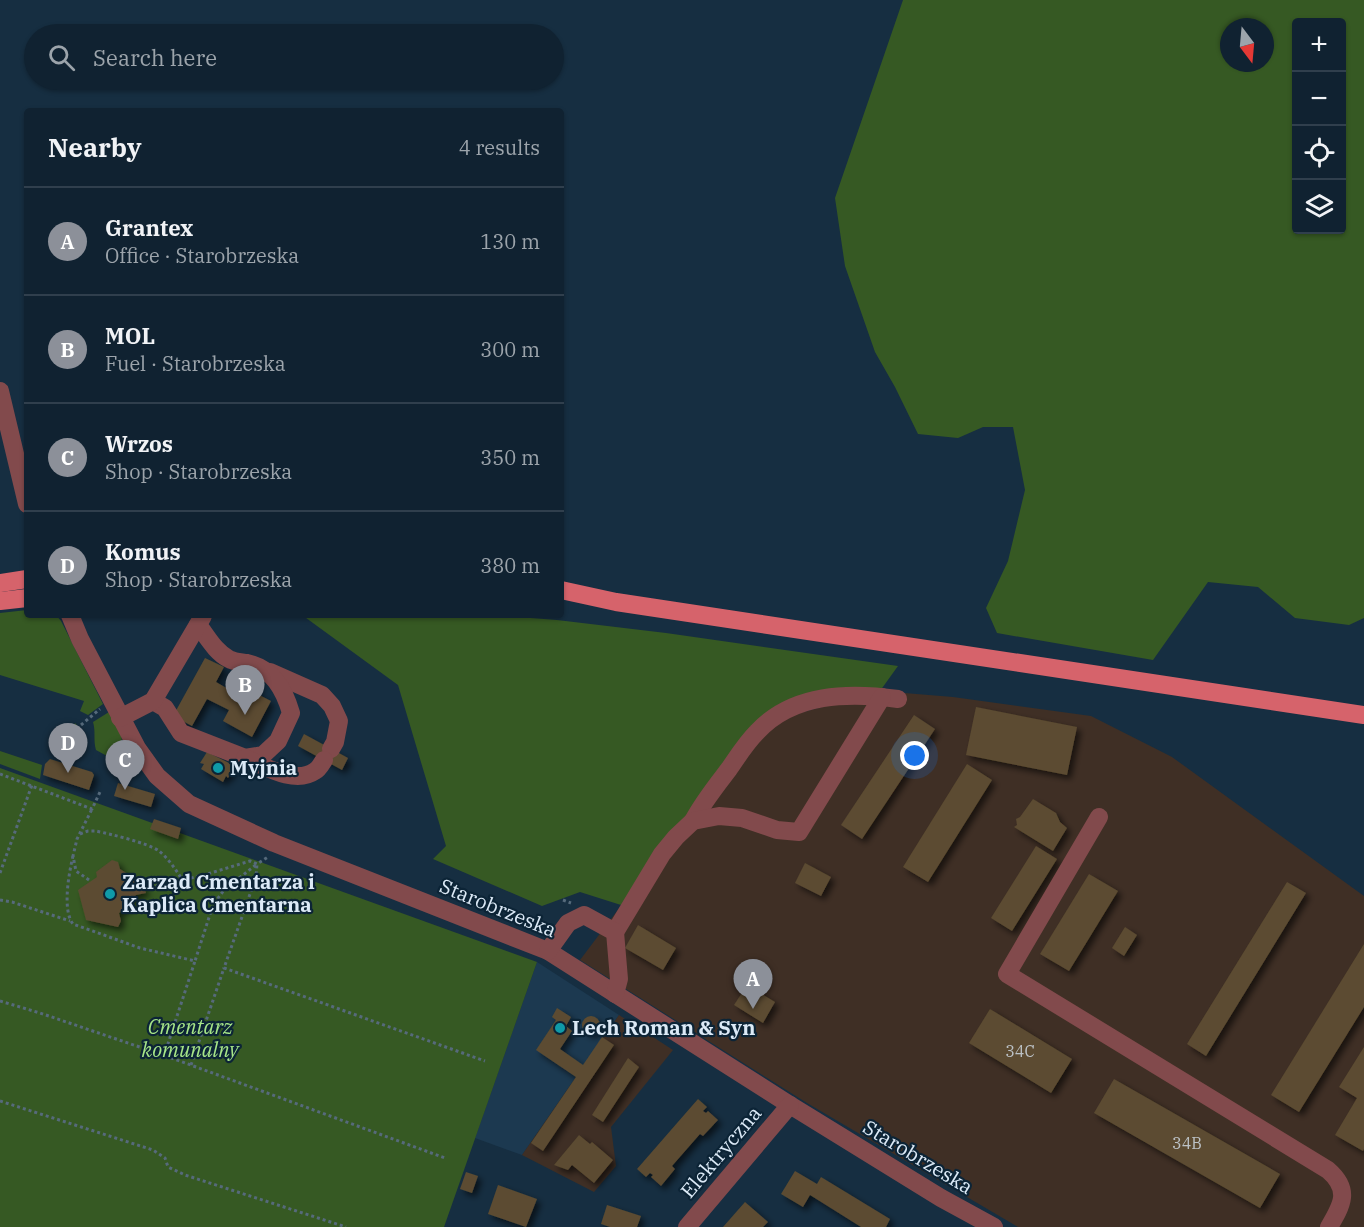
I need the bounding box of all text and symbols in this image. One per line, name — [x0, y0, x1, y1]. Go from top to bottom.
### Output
north arrow — [1220, 18, 1274, 72]
map controls — [1292, 18, 1346, 234]
button: + — [1292, 18, 1346, 72]
search box — [24, 24, 564, 90]
icon: search — [45, 41, 78, 74]
text: Search here — [93, 43, 217, 72]
button: − — [1292, 72, 1346, 126]
button: locate — [1292, 126, 1346, 180]
text: Nearby — [48, 130, 142, 164]
text: 4 results — [459, 134, 540, 161]
button: layers — [1292, 180, 1346, 234]
text: Grantex — [105, 213, 193, 242]
text: A — [61, 228, 74, 255]
text: 130 m — [480, 228, 540, 255]
text: Office · Starobrzeska — [105, 242, 299, 269]
text: MOL — [105, 321, 155, 350]
text: B — [60, 336, 75, 363]
text: 300 m — [480, 336, 540, 363]
text: Fuel · Starobrzeska — [105, 350, 286, 377]
text: Wrzos — [105, 429, 173, 458]
text: C — [61, 444, 74, 471]
text: 350 m — [480, 444, 540, 471]
text: Shop · Starobrzeska — [105, 458, 292, 485]
text: Komus — [105, 537, 181, 566]
text: D — [60, 552, 75, 579]
text: 380 m — [480, 552, 540, 579]
text: Shop · Starobrzeska — [105, 566, 292, 593]
pin: B — [226, 666, 264, 715]
pin: D — [48, 724, 88, 773]
pin: C — [106, 740, 144, 790]
your location — [900, 741, 929, 770]
place label: Myjnia — [230, 754, 297, 781]
marker: Myjnia — [211, 761, 225, 775]
place label: Zarząd Cmentarza i Kaplica Cmentarna — [122, 868, 315, 918]
street label: Starobrzeska — [436, 872, 561, 943]
marker: Zarząd Cmentarza i Kaplica Cmentarna — [103, 887, 117, 901]
pin: A — [734, 960, 772, 1009]
park label: Cmentarz komunalny — [142, 1013, 240, 1063]
place label: Lech Roman & Syn — [572, 1014, 755, 1041]
marker: Lech Roman & Syn — [553, 1021, 567, 1035]
house number: 34C — [1005, 1041, 1035, 1061]
street label: Elektryczna — [674, 1100, 767, 1203]
street label: Starobrzeska — [858, 1113, 978, 1200]
house number: 34B — [1172, 1133, 1202, 1153]

